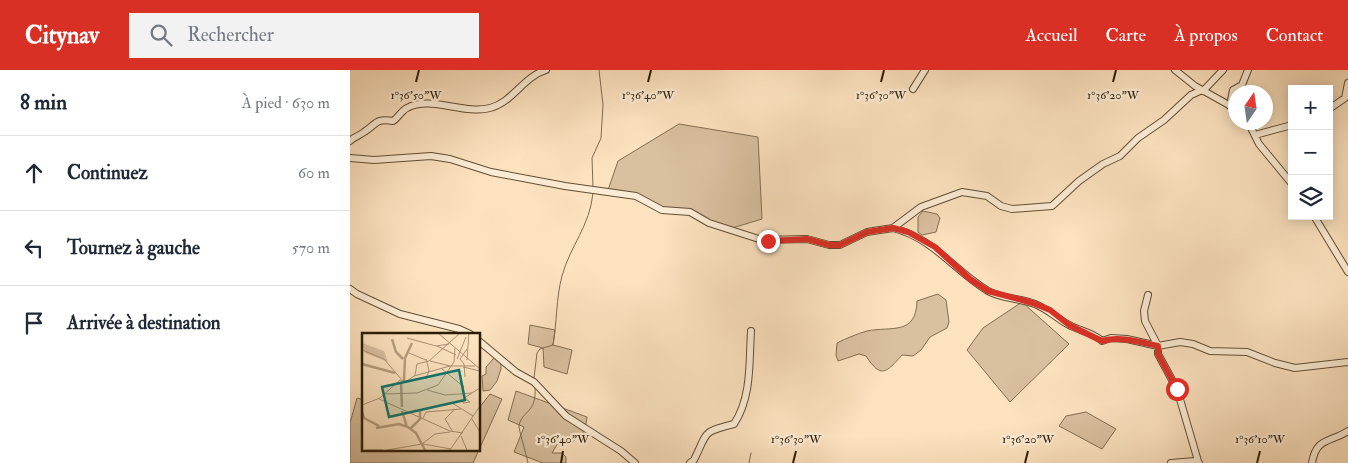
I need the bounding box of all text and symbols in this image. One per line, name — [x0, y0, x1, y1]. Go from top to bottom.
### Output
search box — [129, 13, 479, 58]
text: Citynav — [25, 20, 99, 51]
icon: search — [147, 21, 175, 49]
text: Rechercher — [187, 23, 274, 47]
text: Accueil — [1025, 24, 1078, 47]
text: Carte — [1106, 24, 1146, 47]
text: À propos — [1174, 24, 1238, 47]
text: Contact — [1266, 24, 1323, 47]
north arrow — [1228, 85, 1273, 130]
map controls — [1288, 85, 1333, 220]
button: + — [1288, 85, 1333, 130]
text: 1°36'50"W — [390, 88, 442, 103]
text: 1°36'40"W — [622, 88, 675, 103]
text: 1°36'30"W — [856, 88, 907, 103]
text: 1°36'20"W — [1087, 88, 1140, 103]
text: 8 min — [20, 89, 67, 116]
text: À pied · 630 m — [242, 93, 330, 113]
button: − — [1288, 130, 1333, 175]
icon: ahead — [20, 159, 48, 187]
text: Continuez — [67, 161, 148, 185]
text: 60 m — [298, 163, 330, 183]
button: layers — [1288, 175, 1333, 220]
route end — [757, 230, 780, 253]
icon: left — [20, 234, 48, 262]
text: Tournez à gauche — [67, 236, 200, 260]
text: 570 m — [292, 238, 330, 258]
icon: arrive — [20, 309, 48, 337]
text: Arrivée à destination — [67, 311, 221, 335]
inset map — [362, 333, 480, 450]
route start — [1166, 378, 1189, 401]
text: 1°36'40"W — [537, 432, 590, 447]
text: 1°36'30"W — [771, 432, 822, 447]
text: 1°36'20"W — [1002, 432, 1055, 447]
text: 1°36'10"W — [1235, 432, 1286, 447]

